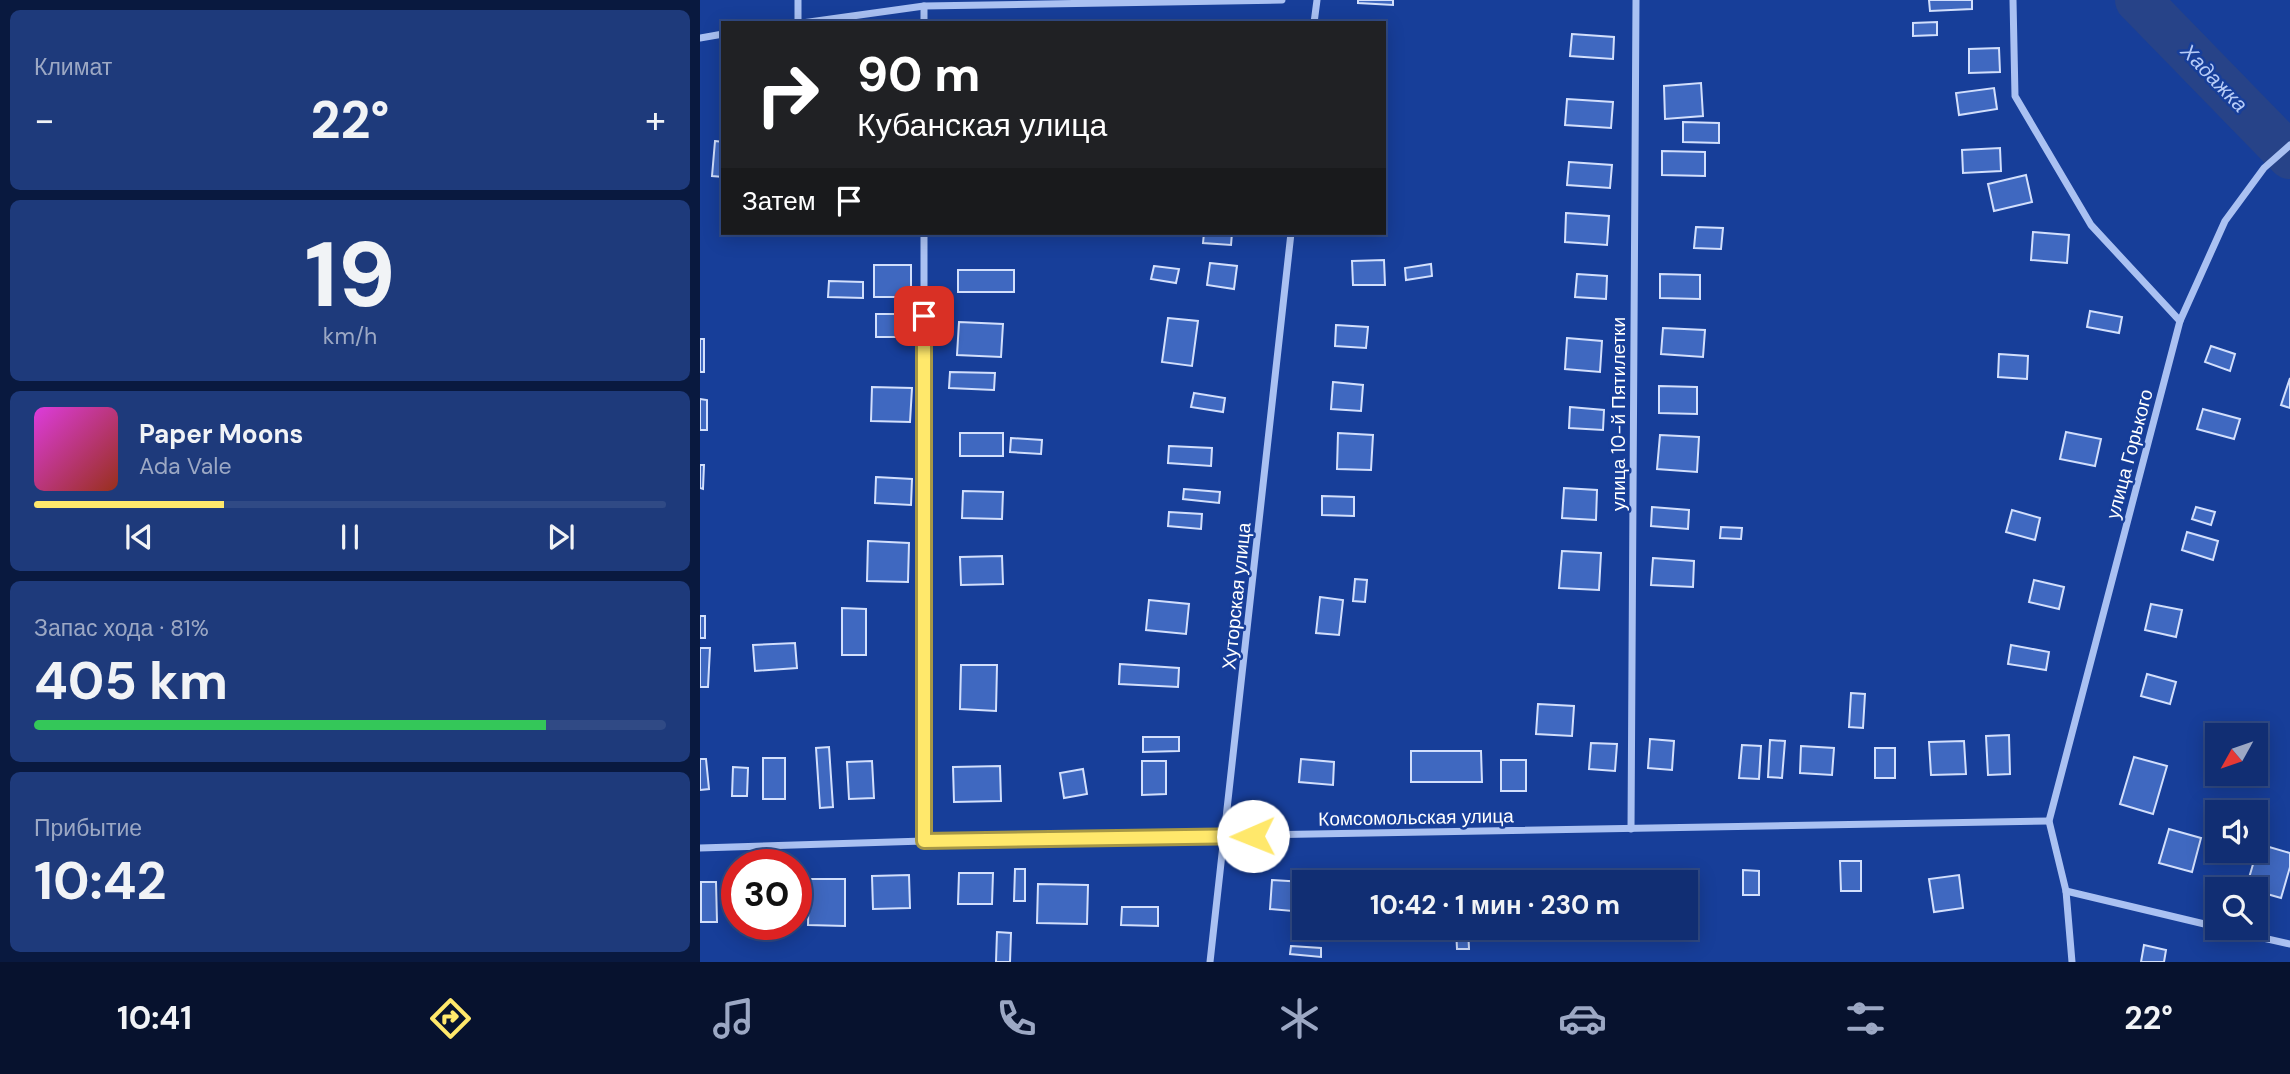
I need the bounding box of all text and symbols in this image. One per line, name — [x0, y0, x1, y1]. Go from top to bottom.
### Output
water label: Хадажка — [2174, 37, 2254, 118]
text: 90 m — [857, 42, 980, 106]
icon: right — [742, 49, 833, 140]
text: Климат — [34, 52, 112, 82]
text: 22° — [311, 86, 389, 154]
text: − — [34, 95, 55, 145]
text: + — [645, 95, 666, 145]
text: Кубанская улица — [857, 104, 1107, 146]
icon: arrive — [830, 182, 868, 220]
text: Затем — [742, 184, 816, 218]
text: 19 — [305, 216, 395, 334]
pin — [894, 286, 954, 346]
icon: arrive — [905, 297, 943, 335]
street label: улица 10-й Пятилетки — [1606, 317, 1631, 511]
text: km/h — [323, 321, 377, 351]
street label: улица Горького — [2100, 386, 2159, 522]
text: Paper Moons — [139, 417, 303, 451]
text: Ada Vale — [139, 451, 232, 481]
icon: previous — [120, 518, 158, 556]
icon: pause — [331, 518, 369, 556]
icon: next — [542, 518, 580, 556]
street label: Хуторская улица — [1216, 521, 1257, 671]
text: Запас хода · 81% — [34, 613, 209, 643]
text: 405 km — [34, 647, 228, 715]
north arrow — [2205, 723, 2268, 786]
map controls — [2205, 723, 2268, 940]
position arrow — [1216, 799, 1290, 873]
button: sound — [2205, 800, 2268, 863]
street label: Комсомольская улица — [1318, 803, 1514, 832]
text: Прибытие — [34, 813, 142, 843]
text: 10:42 — [34, 847, 167, 915]
speed limit sign: 30 — [721, 849, 812, 940]
button: search — [2205, 877, 2268, 940]
text: 10:42 · 1 мин · 230 m — [1370, 888, 1620, 922]
icon: directions — [426, 994, 475, 1043]
icon: music — [709, 994, 758, 1043]
icon: phone — [992, 994, 1041, 1043]
icon: climate — [1275, 994, 1324, 1043]
icon: car — [1558, 994, 1607, 1043]
icon: filters — [1841, 994, 1890, 1043]
text: 10:41 — [117, 997, 192, 1039]
text: 22° — [2124, 997, 2173, 1039]

